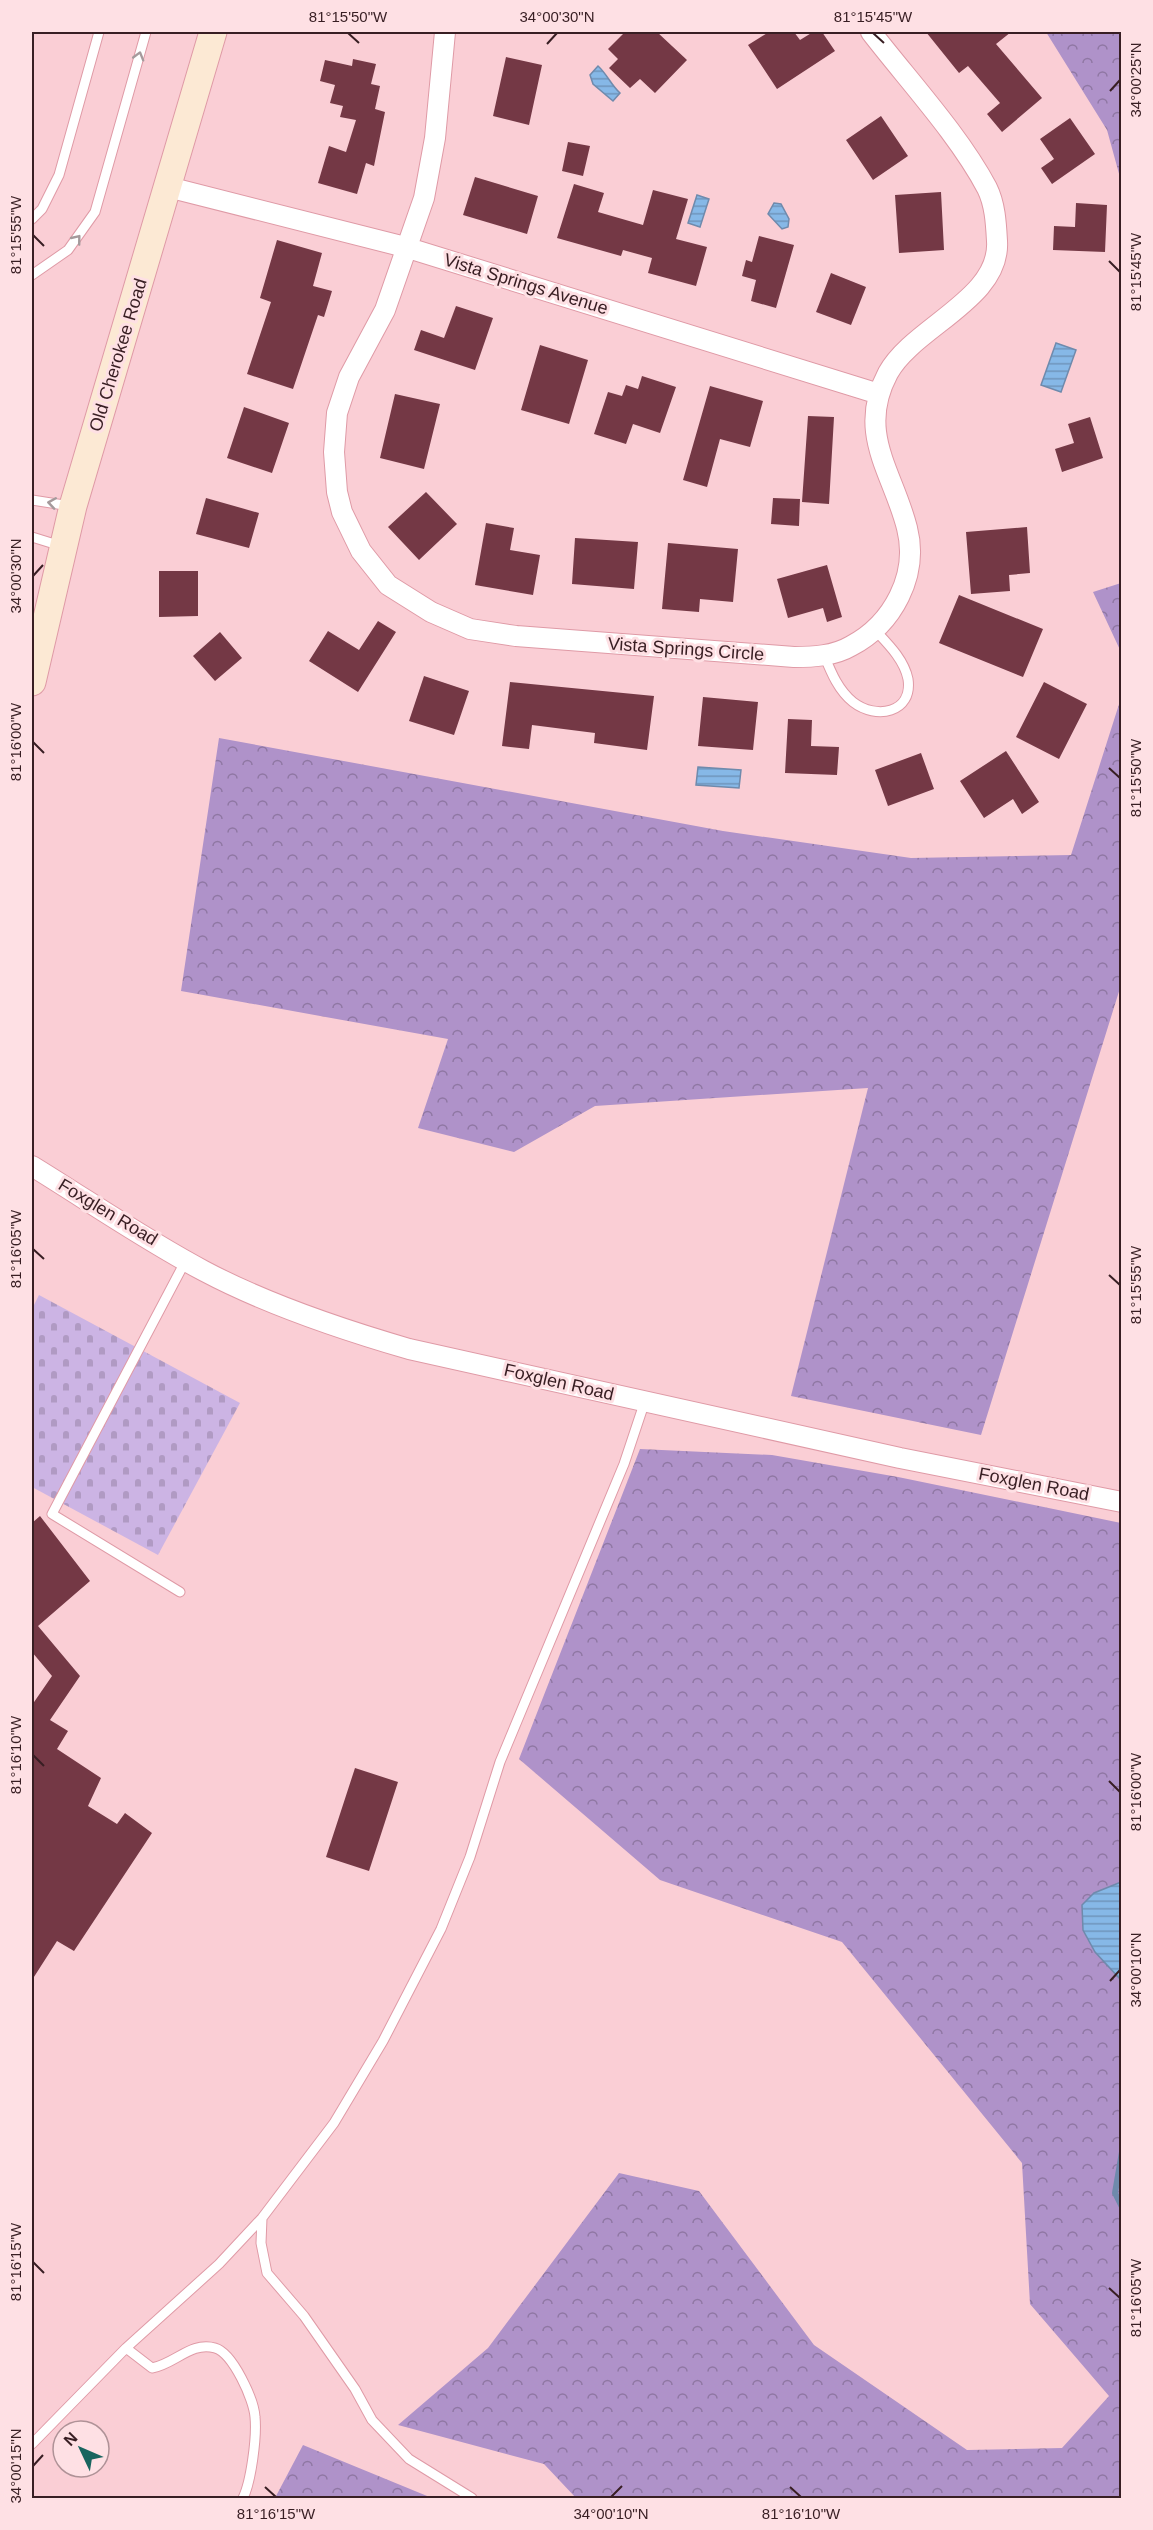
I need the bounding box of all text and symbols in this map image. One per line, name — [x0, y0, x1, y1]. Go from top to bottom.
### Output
text: 81°15'50"W — [309, 8, 388, 25]
text: 34°00'30"N — [519, 8, 595, 25]
text: 81°15'45"W — [834, 8, 913, 25]
text: 34°00'25"N — [1127, 42, 1144, 118]
one-way arrow — [132, 51, 144, 62]
text: 81°15'55"W — [7, 195, 24, 274]
text: 81°15'45"W — [1127, 232, 1144, 311]
one-way arrow — [70, 235, 81, 246]
street label: Vista Springs Avenue — [442, 250, 610, 318]
street label: Old Cherokee Road — [85, 276, 151, 434]
one-way arrow — [47, 498, 57, 510]
text: 34°00'30"N — [7, 538, 24, 614]
street label: Vista Springs Circle — [607, 634, 765, 664]
text: 81°16'00"W — [7, 702, 24, 781]
text: 81°15'50"W — [1127, 738, 1144, 817]
street label: Foxglen Road — [55, 1175, 161, 1249]
text: 81°16'05"W — [7, 1209, 24, 1288]
text: 81°15'55"W — [1127, 1245, 1144, 1324]
street label: Foxglen Road — [502, 1360, 616, 1404]
street label: Foxglen Road — [977, 1463, 1091, 1505]
text: 81°16'10"W — [7, 1715, 24, 1794]
text: 81°16'00"W — [1127, 1752, 1144, 1831]
text: 34°00'10"N — [1127, 1932, 1144, 2008]
text: 81°16'15"W — [7, 2222, 24, 2301]
text: 81°16'05"W — [1127, 2258, 1144, 2337]
north arrow — [51, 2419, 111, 2479]
text: 34°00'15"N — [7, 2428, 24, 2504]
text: N — [60, 2429, 81, 2449]
text: 81°16'15"W — [237, 2505, 316, 2522]
text: 34°00'10"N — [573, 2505, 649, 2522]
text: 81°16'10"W — [762, 2505, 841, 2522]

